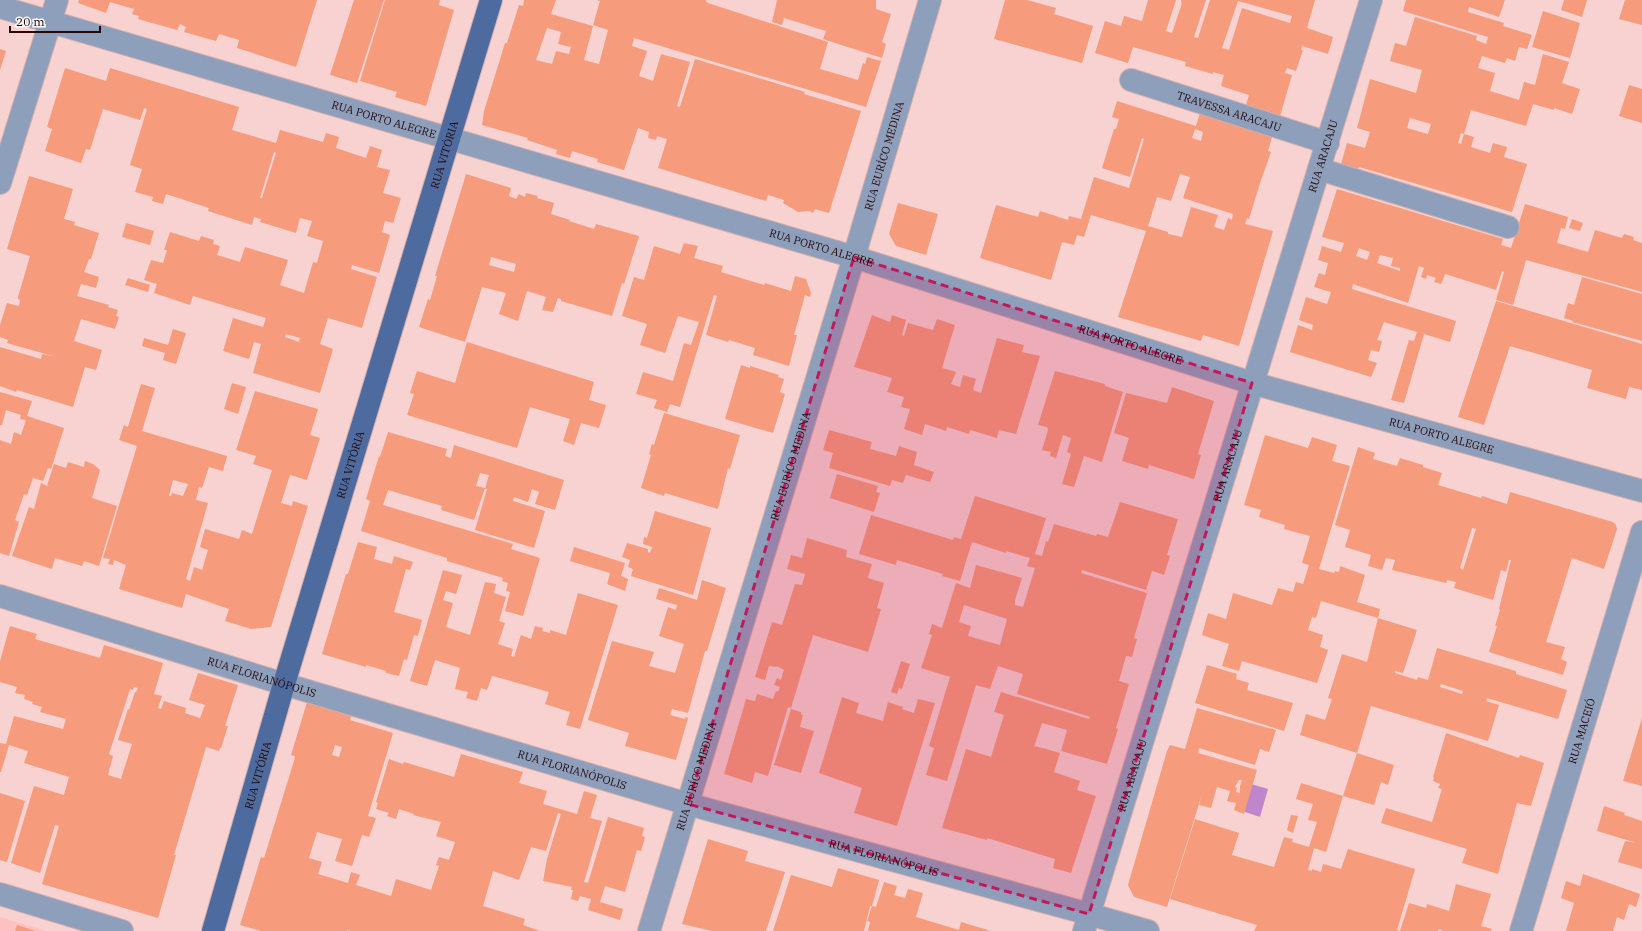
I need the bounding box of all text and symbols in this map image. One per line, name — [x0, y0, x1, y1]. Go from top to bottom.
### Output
scale bar — [10, 8, 100, 34]
text: 20 m — [16, 14, 45, 29]
street label: TRAVESSA ARACAJU — [1175, 88, 1283, 135]
street label: RUA PORTO ALEGRE — [330, 97, 438, 141]
street label: RUA EURÍCO MEDINA — [861, 99, 907, 212]
street label: RUA ARACAJU — [1305, 118, 1341, 194]
street label: RUA VITÓRIA — [427, 119, 461, 190]
street label: RUA PORTO ALEGRE — [768, 226, 875, 270]
street label: RUA PORTO ALEGRE — [1077, 322, 1184, 368]
street label: RUA EURÍCO MEDINA — [767, 409, 814, 522]
street label: RUA PORTO ALEGRE — [1388, 414, 1496, 457]
street label: RUA ARACAJU — [1210, 428, 1245, 504]
street label: RUA VITÓRIA — [333, 429, 367, 500]
street label: RUA FLORIANÓPOLIS — [206, 654, 318, 700]
street label: RUA MACEIÓ — [1565, 696, 1598, 766]
street label: RUA EURÍCO MEDINA — [673, 719, 719, 832]
street label: RUA ARACAJU — [1114, 737, 1150, 813]
street label: RUA VITÓRIA — [241, 739, 274, 811]
street label: RUA FLORIANÓPOLIS — [516, 747, 628, 792]
street label: RUA FLORIANÓPOLIS — [828, 836, 940, 879]

